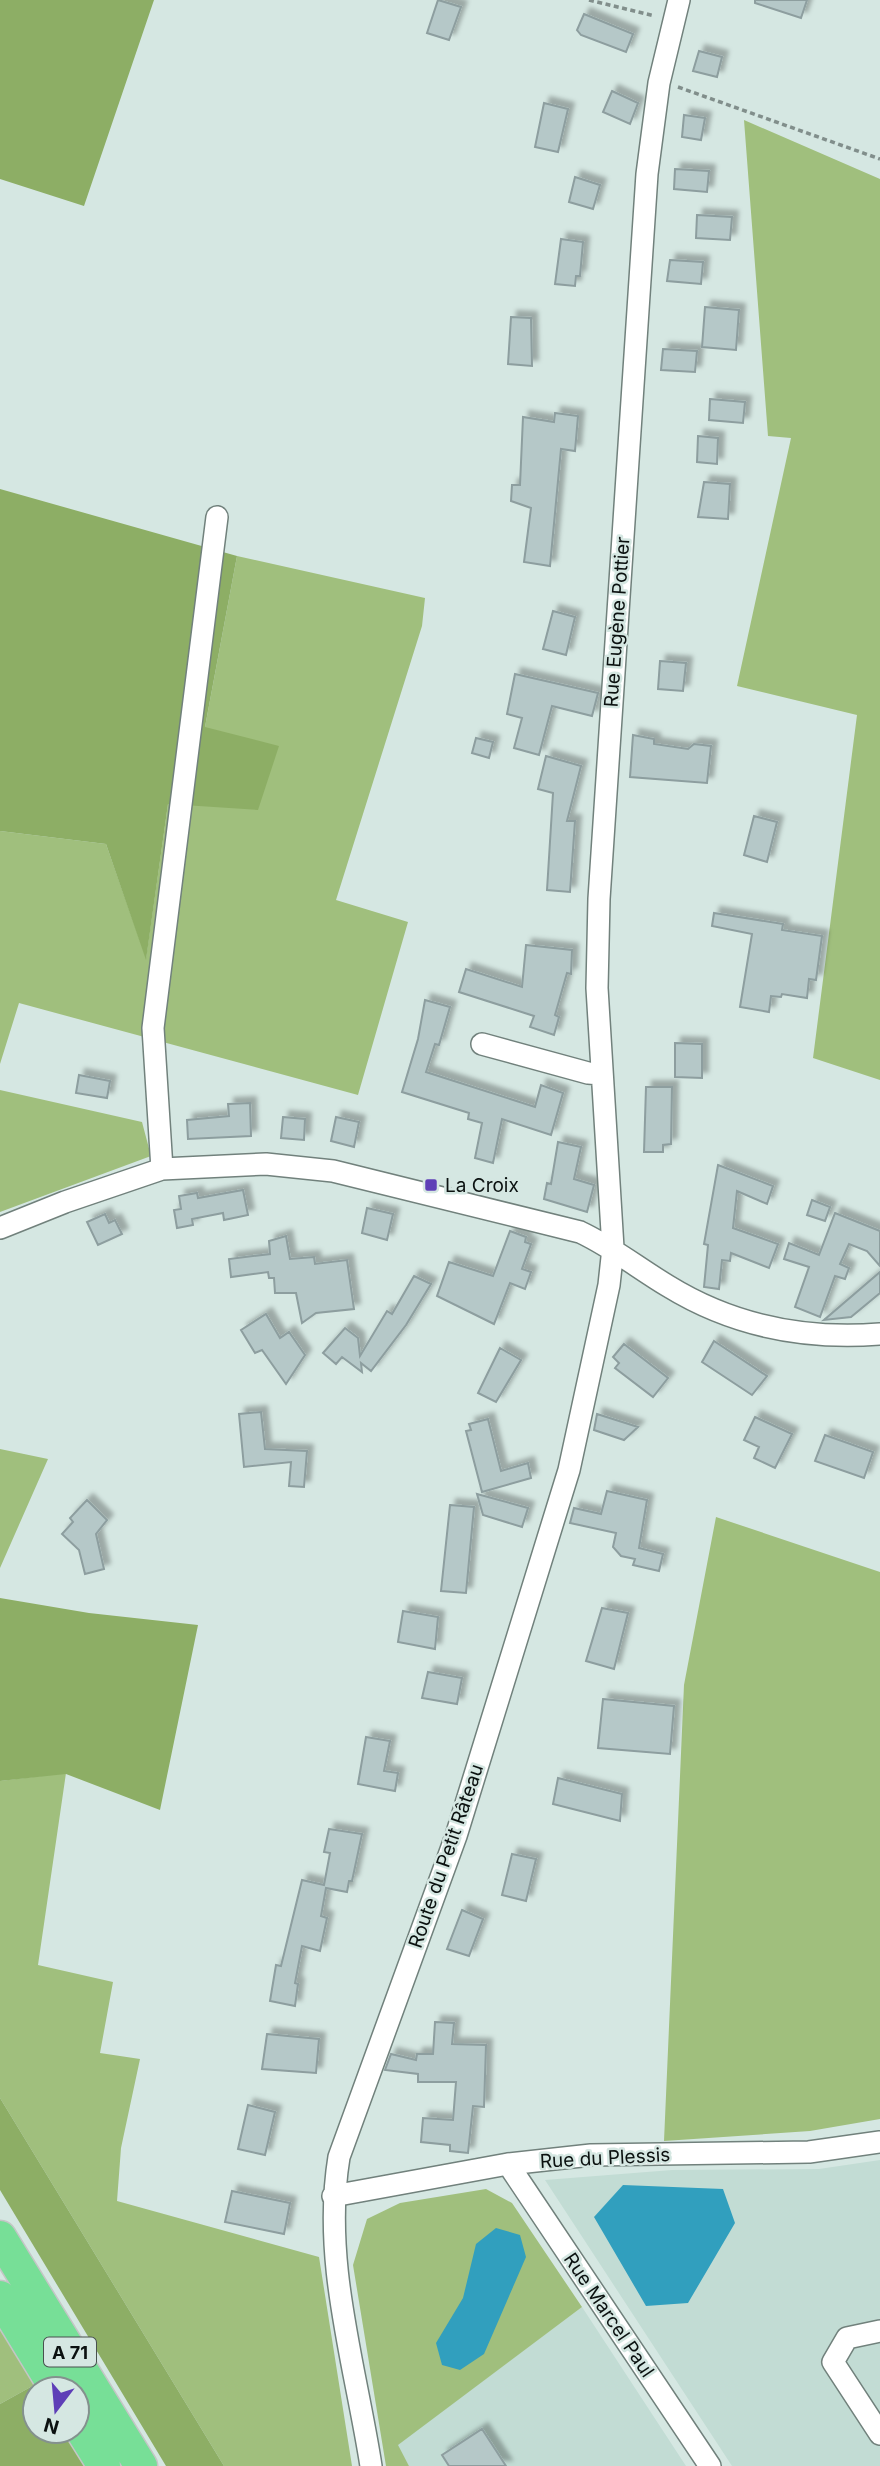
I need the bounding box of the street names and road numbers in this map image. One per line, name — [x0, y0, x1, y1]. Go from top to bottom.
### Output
street label: Rue Eugène Pottier — [600, 536, 634, 708]
street label: Route du Petit Râteau — [404, 1761, 488, 1951]
street label: Rue du Plessis — [539, 2143, 671, 2173]
street label: Rue Marcel Paul — [559, 2248, 659, 2382]
road number: A 71 — [44, 2338, 96, 2366]

